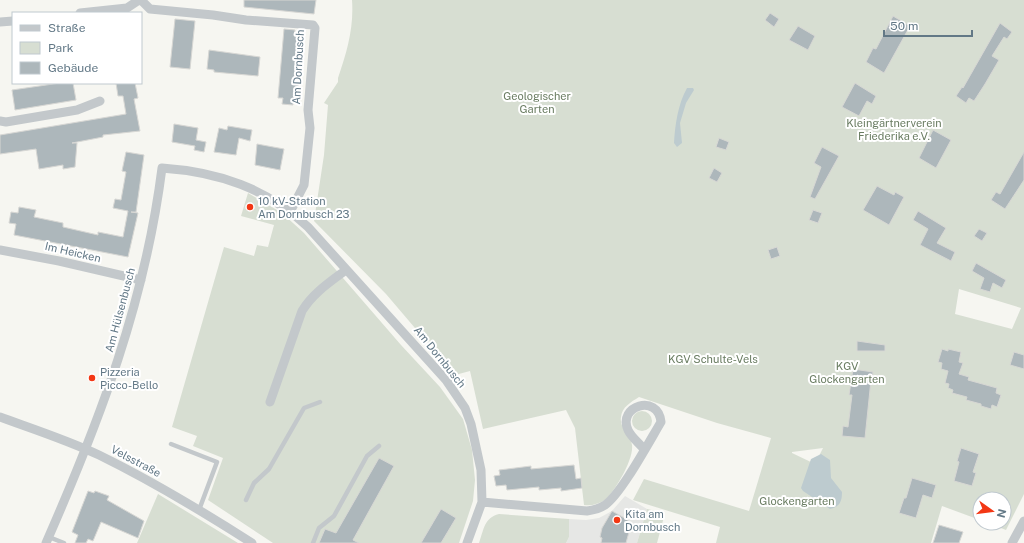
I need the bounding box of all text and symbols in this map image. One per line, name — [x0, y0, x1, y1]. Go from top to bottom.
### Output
legend — [12, 12, 142, 84]
scale bar — [884, 12, 972, 38]
text: 50 m — [890, 19, 918, 33]
text: Straße — [48, 21, 86, 35]
street label: Am Dornbusch — [290, 29, 306, 105]
text: Park — [48, 41, 74, 55]
text: Gebäude — [48, 61, 98, 75]
park label: Geologischer Garten — [503, 90, 571, 115]
park label: Kleingärtnerverein Friederika e.V. — [846, 117, 942, 142]
place label: 10 kV-Station Am Dornbusch 23 — [258, 195, 349, 220]
marker: 10 kV-Station Am Dornbusch 23 — [245, 202, 255, 212]
street label: Im Heicken — [44, 240, 102, 264]
street label: Am Hülsenbusch — [103, 266, 137, 354]
street label: Am Dornbusch — [412, 324, 468, 390]
park label: KGV Schulte-Vels — [668, 353, 758, 365]
park label: KGV Glockengarten — [809, 360, 885, 385]
place label: Pizzeria Picco-Bello — [100, 366, 158, 391]
marker: Pizzeria Picco-Bello — [87, 373, 97, 383]
street label: Velsstraße — [109, 443, 163, 479]
north arrow — [972, 491, 1012, 531]
park label: Glockengarten — [759, 495, 835, 507]
place label: Kita am Dornbusch — [625, 508, 680, 533]
text: N — [995, 508, 1009, 519]
marker: Kita am Dornbusch — [612, 515, 622, 525]

